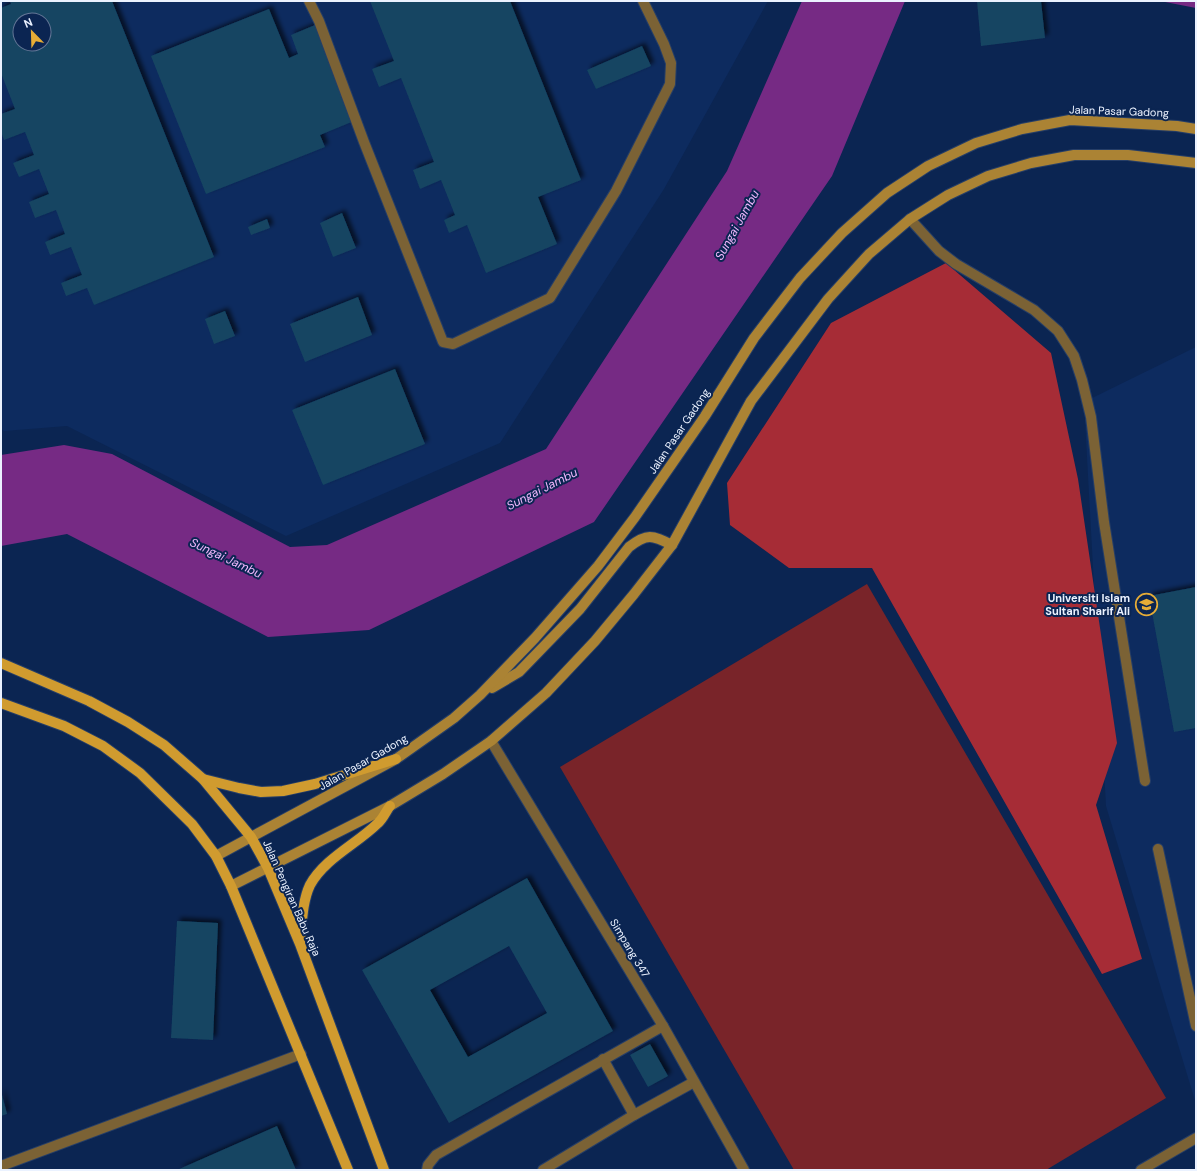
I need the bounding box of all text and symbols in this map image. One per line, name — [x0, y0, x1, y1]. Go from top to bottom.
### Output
north arrow — [12, 12, 52, 52]
text: N — [22, 15, 35, 31]
street label: Jalan Pasar Gadong — [1069, 102, 1169, 120]
water label: Sungai Jambu — [711, 187, 763, 263]
street label: Jalan Pasar Gadong — [645, 386, 713, 476]
water label: Sungai Jambu — [504, 464, 580, 514]
water label: Sungai Jambu — [187, 534, 265, 582]
place label: Universiti Islam Sultan Sharif Ali — [1045, 591, 1130, 618]
school or university icon: Universiti Islam Sultan Sharif Ali — [1133, 591, 1159, 617]
street label: Jalan Pasar Gadong — [316, 731, 410, 793]
street label: Jalan Pengiran Babu Raja — [260, 838, 324, 958]
street label: Simpang 347 — [607, 916, 653, 980]

